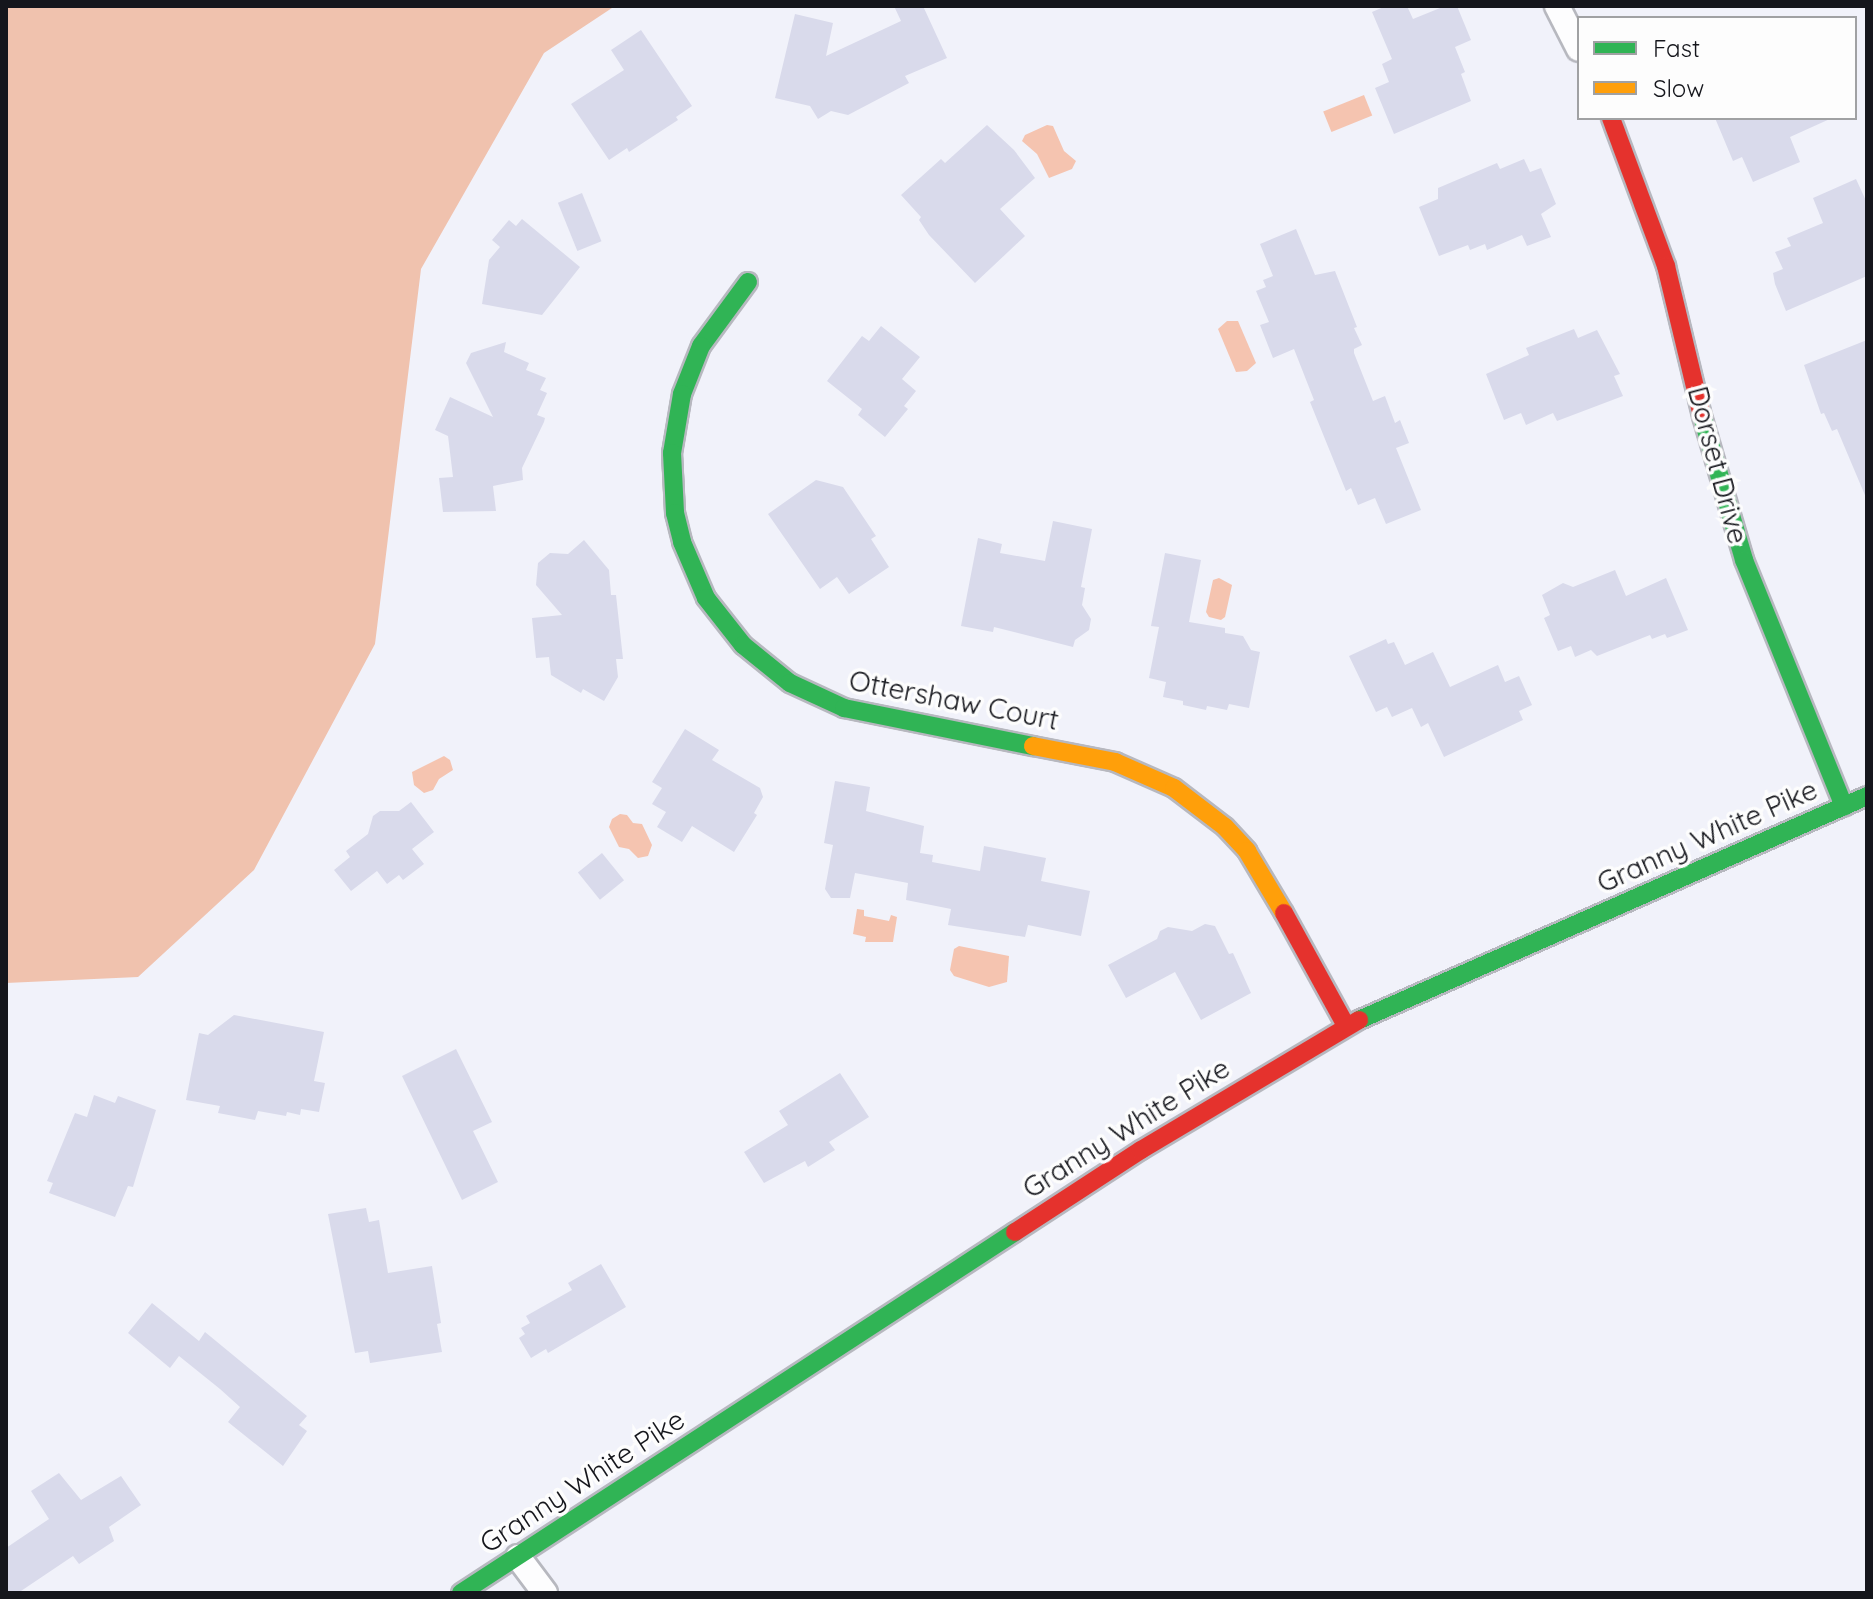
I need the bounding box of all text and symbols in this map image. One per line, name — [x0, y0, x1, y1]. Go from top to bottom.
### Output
legend — [1577, 16, 1857, 120]
text: Fast — [1653, 33, 1700, 63]
text: Slow — [1653, 73, 1704, 103]
street label: Dorset Drive — [1681, 383, 1755, 547]
street label: Ottershaw Court — [846, 663, 1062, 737]
street label: Granny White Pike — [1592, 772, 1822, 900]
street label: Granny White Pike — [1016, 1051, 1236, 1205]
street label: Granny White Pike — [473, 1402, 691, 1560]

